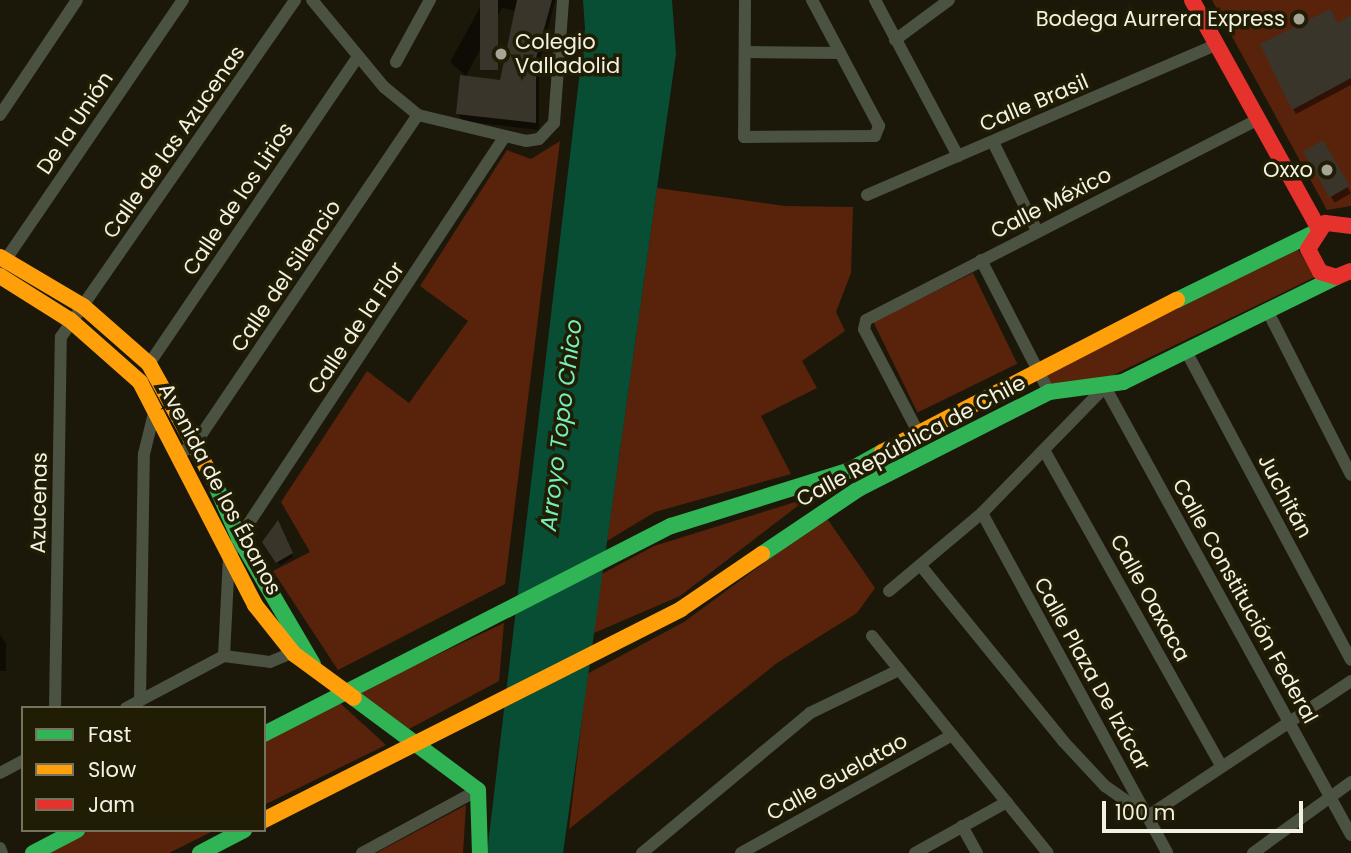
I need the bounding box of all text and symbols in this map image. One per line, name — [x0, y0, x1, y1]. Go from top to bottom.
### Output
place label: Bodega Aurrera Express — [1036, 6, 1285, 32]
marker: Bodega Aurrera Express — [1291, 11, 1307, 27]
place label: Colegio Valladolid — [515, 29, 620, 79]
street label: Calle de las Azucenas — [98, 41, 250, 243]
marker: Colegio Valladolid — [493, 46, 509, 62]
street label: De la Unión — [32, 67, 118, 179]
street label: Calle Brasil — [976, 69, 1092, 137]
street label: Calle de los Lirios — [178, 118, 298, 280]
place label: Oxxo — [1263, 157, 1313, 183]
street label: Calle México — [987, 162, 1115, 244]
marker: Oxxo — [1319, 162, 1335, 178]
street label: Calle del Silencio — [226, 195, 346, 357]
street label: Calle de la Flor — [302, 257, 410, 399]
water label: Arroyo Topo Chico — [534, 318, 588, 532]
street label: Calle República de Chile — [792, 370, 1030, 512]
street label: Avenida de los Ébanos — [153, 379, 287, 599]
street label: Juchitán — [1252, 450, 1318, 542]
street label: Azucenas — [26, 452, 52, 554]
street label: Calle Constitución Federal — [1167, 474, 1323, 728]
street label: Calle Oaxaca — [1105, 530, 1195, 666]
street label: Calle Plaza De Izúcar — [1028, 573, 1156, 775]
legend — [21, 706, 266, 832]
text: Fast — [88, 720, 131, 749]
street label: Calle Guelatao — [762, 728, 912, 826]
text: Slow — [88, 755, 136, 784]
scale bar — [1106, 786, 1307, 830]
text: Jam — [88, 790, 135, 819]
text: 100 m — [1115, 798, 1175, 827]

